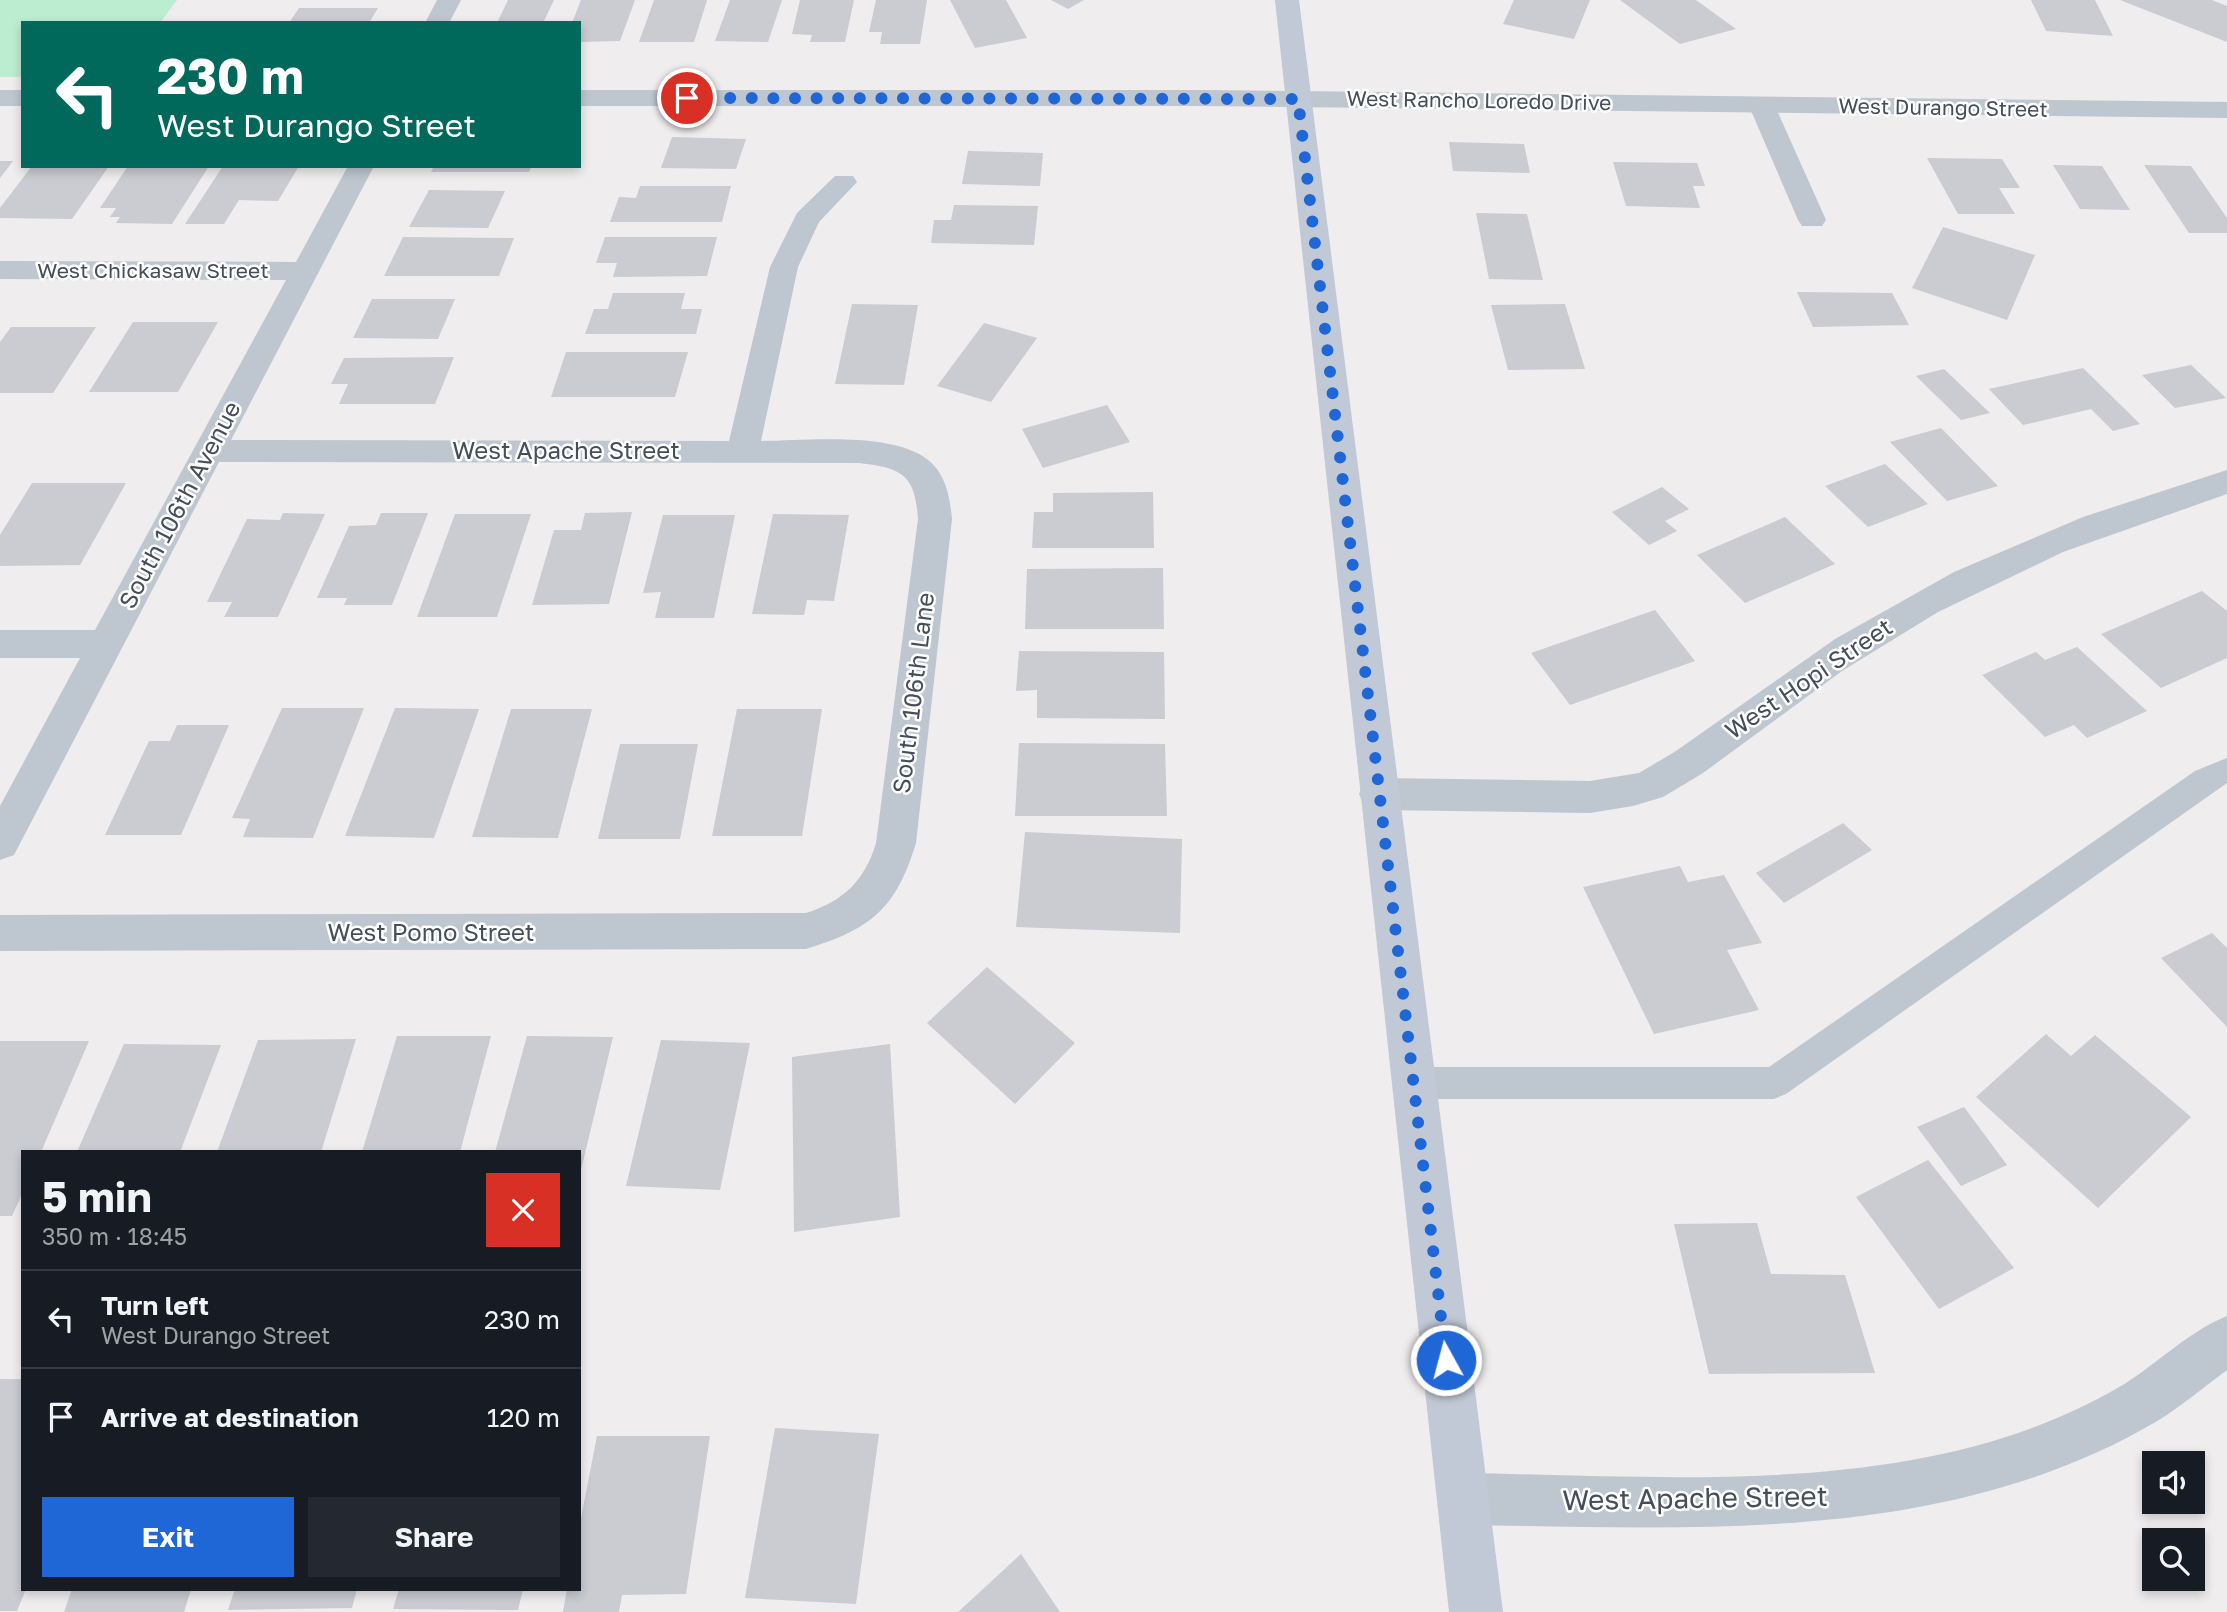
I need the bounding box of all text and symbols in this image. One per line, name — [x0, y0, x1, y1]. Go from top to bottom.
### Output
text: 230 m — [157, 46, 304, 105]
icon: left — [42, 49, 133, 140]
pin — [657, 68, 717, 128]
icon: arrive — [668, 79, 706, 117]
street label: West Rancho Loredo Drive — [1346, 85, 1612, 115]
street label: West Durango Street — [1838, 92, 2048, 122]
text: West Durango Street — [157, 106, 476, 144]
street label: West Chickasaw Street — [37, 257, 269, 283]
street label: South 106th Avenue — [112, 396, 246, 613]
street label: West Apache Street — [452, 435, 680, 464]
street label: South 106th Lane — [886, 591, 939, 795]
street label: West Hopi Street — [1719, 611, 1897, 744]
street label: West Pomo Street — [328, 917, 534, 946]
text: 5 min — [42, 1171, 152, 1221]
button: close — [486, 1173, 560, 1247]
text: 350 m · 18:45 — [42, 1222, 187, 1250]
text: Turn left — [101, 1290, 209, 1321]
icon: left — [42, 1300, 80, 1338]
text: 230 m — [484, 1304, 560, 1335]
text: West Durango Street — [101, 1321, 330, 1349]
position arrow — [1409, 1323, 1483, 1397]
icon: arrive — [42, 1398, 80, 1436]
text: Arrive at destination — [101, 1402, 359, 1433]
text: 120 m — [487, 1402, 560, 1433]
map controls — [2142, 1451, 2205, 1591]
button: sound — [2142, 1451, 2205, 1514]
street label: West Apache Street — [1562, 1479, 1828, 1516]
button: Exit — [42, 1497, 294, 1577]
button: Share — [308, 1497, 560, 1577]
button: search — [2142, 1528, 2205, 1591]

